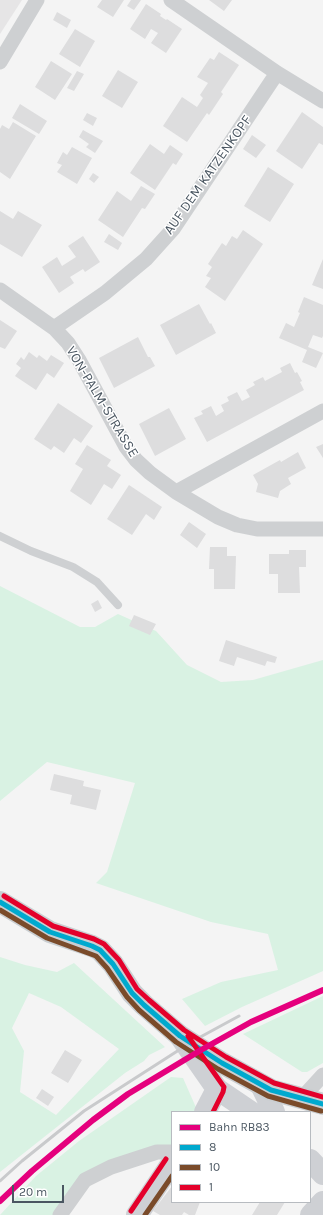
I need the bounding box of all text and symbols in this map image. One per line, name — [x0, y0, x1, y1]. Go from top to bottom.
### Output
street label: AUF DEM KATZENKOPF — [161, 112, 255, 238]
street label: VON-PALM-STRASSE — [62, 343, 142, 461]
legend — [171, 1111, 311, 1203]
text: Bahn RB83 — [209, 1120, 270, 1134]
text: 8 — [209, 1140, 216, 1154]
text: 10 — [209, 1160, 220, 1174]
scale bar — [14, 1177, 66, 1203]
text: 1 — [209, 1180, 213, 1194]
text: 20 m — [19, 1185, 47, 1199]

